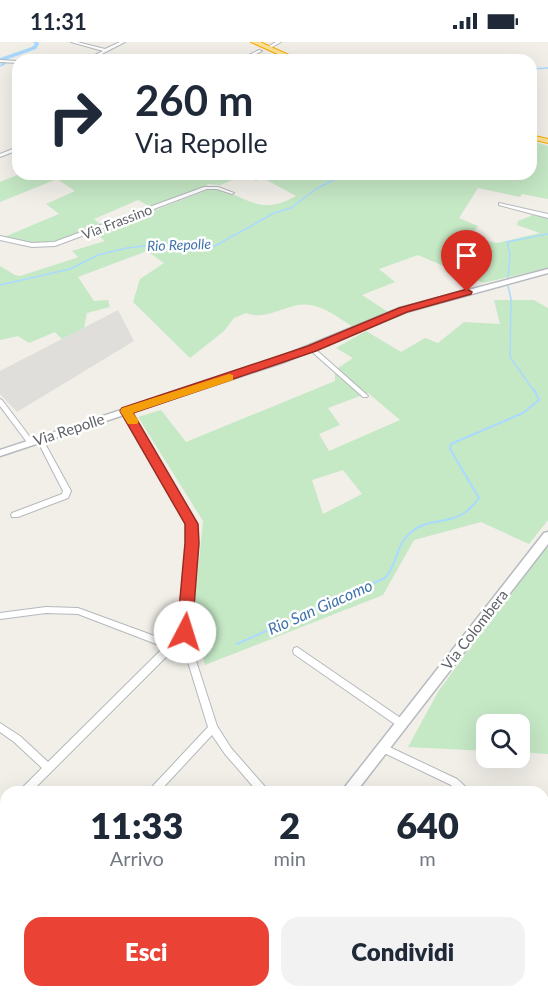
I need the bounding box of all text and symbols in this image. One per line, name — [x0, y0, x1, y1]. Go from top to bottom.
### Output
text: 11:31 — [30, 8, 87, 35]
text: 260 m — [135, 75, 253, 125]
icon: right — [36, 78, 114, 156]
text: Via Repolle — [135, 126, 268, 159]
street label: Via Frassino — [79, 200, 154, 243]
pin — [441, 230, 492, 292]
water label: Rio Repolle — [147, 235, 212, 254]
icon: arrive — [450, 239, 483, 272]
street label: Via Repolle — [31, 409, 107, 449]
water label: Rio San Giacomo — [265, 575, 375, 638]
street label: Via Colombera — [437, 586, 511, 673]
position arrow — [153, 600, 217, 664]
map controls — [476, 714, 530, 768]
button: search — [476, 714, 530, 768]
text: 11:33 — [90, 803, 183, 847]
text: 2 — [279, 803, 300, 847]
text: 640 — [396, 803, 459, 847]
text: Arrivo — [110, 846, 164, 870]
text: min — [274, 846, 306, 870]
text: m — [419, 846, 436, 870]
button: Esci — [24, 917, 269, 986]
button: Condividi — [281, 917, 525, 986]

